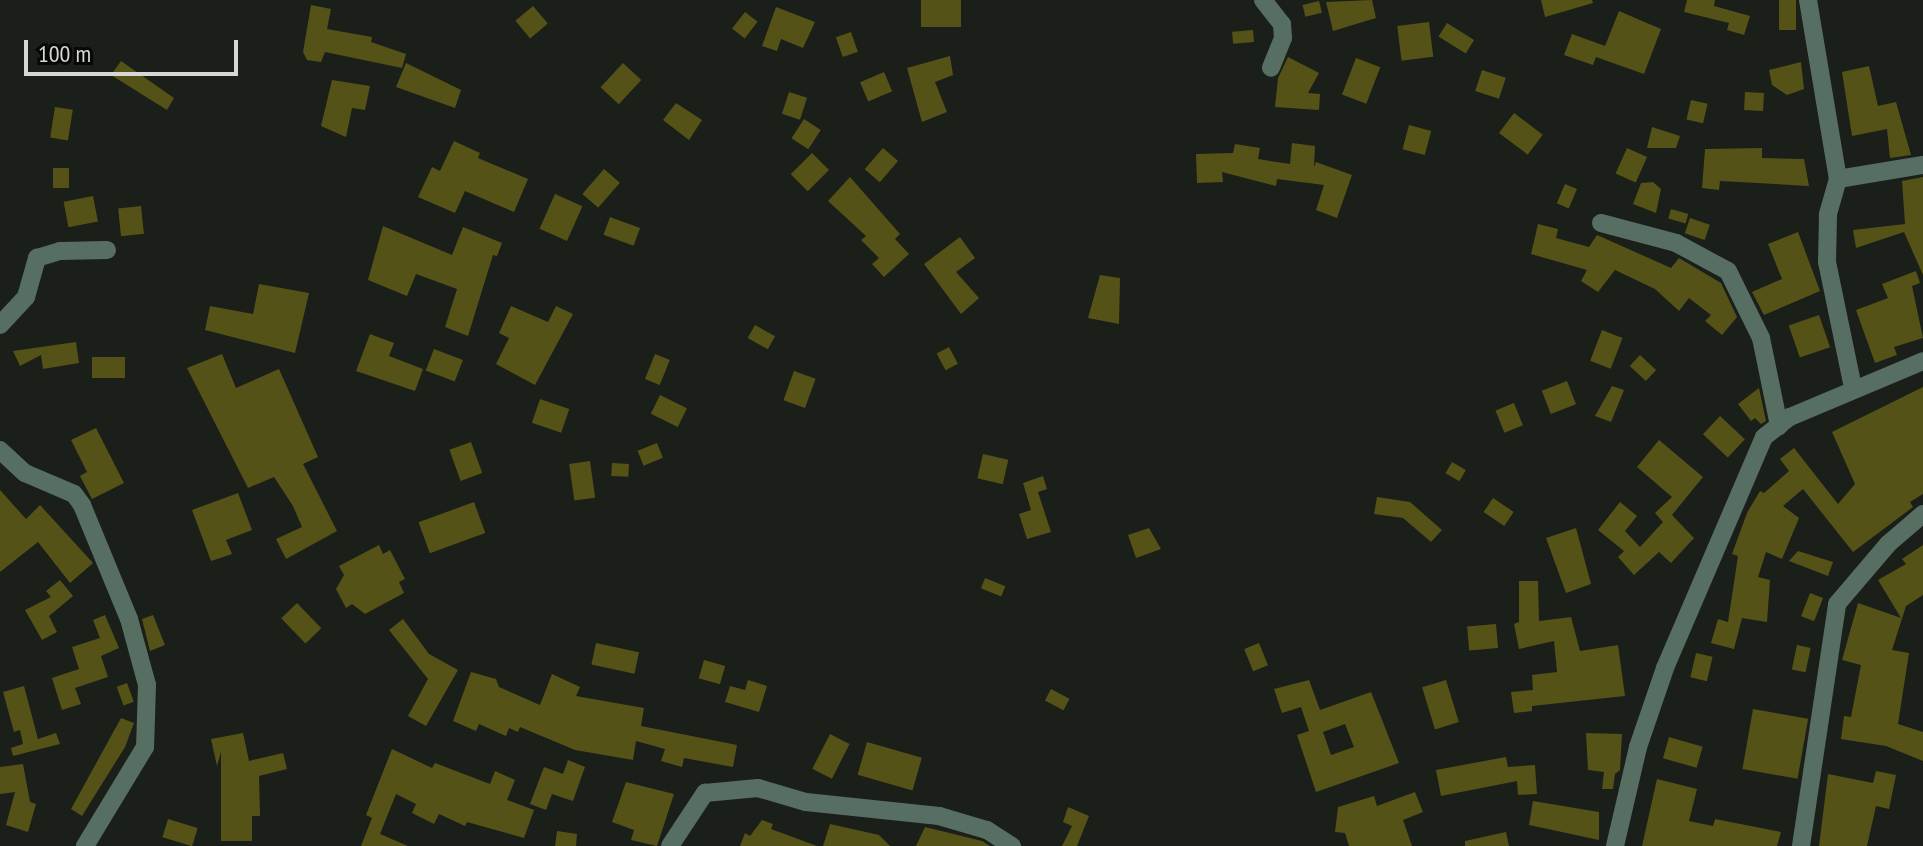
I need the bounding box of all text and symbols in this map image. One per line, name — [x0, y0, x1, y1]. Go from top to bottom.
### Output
scale bar — [28, 24, 242, 74]
text: 100 m — [38, 38, 91, 69]

